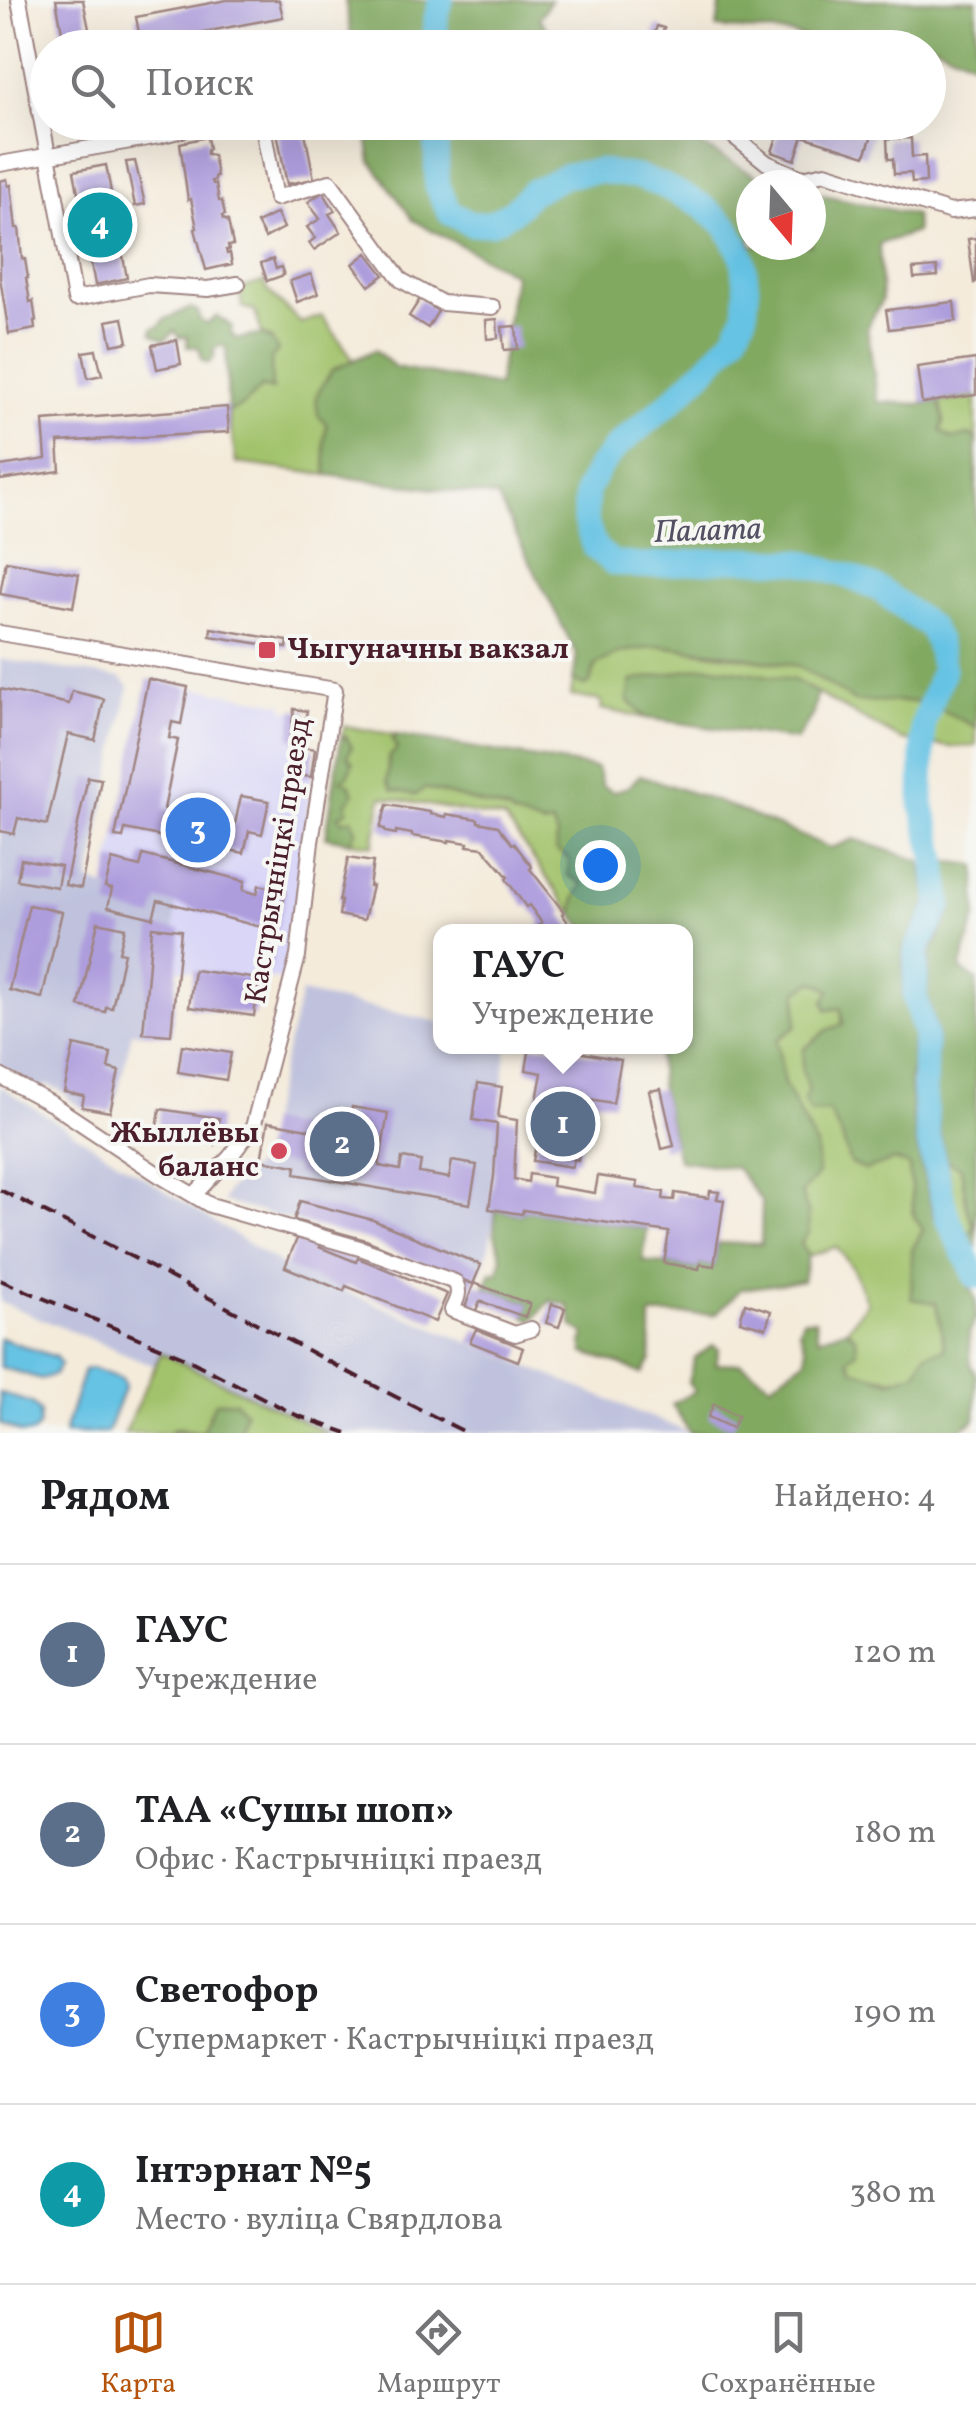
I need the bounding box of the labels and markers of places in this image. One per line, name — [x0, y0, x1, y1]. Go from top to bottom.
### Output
pin: 4 — [68, 188, 132, 262]
place label: Чыгуначны вакзал — [287, 629, 569, 671]
marker: Чыгуначны вакзал — [256, 639, 278, 661]
pin: 3 — [166, 792, 230, 868]
pin: 1 — [530, 1086, 596, 1162]
pin: 2 — [310, 1106, 374, 1182]
place label: Жыллёвы баланс — [110, 1113, 259, 1189]
marker: Жыллёвы баланс — [268, 1140, 290, 1162]

